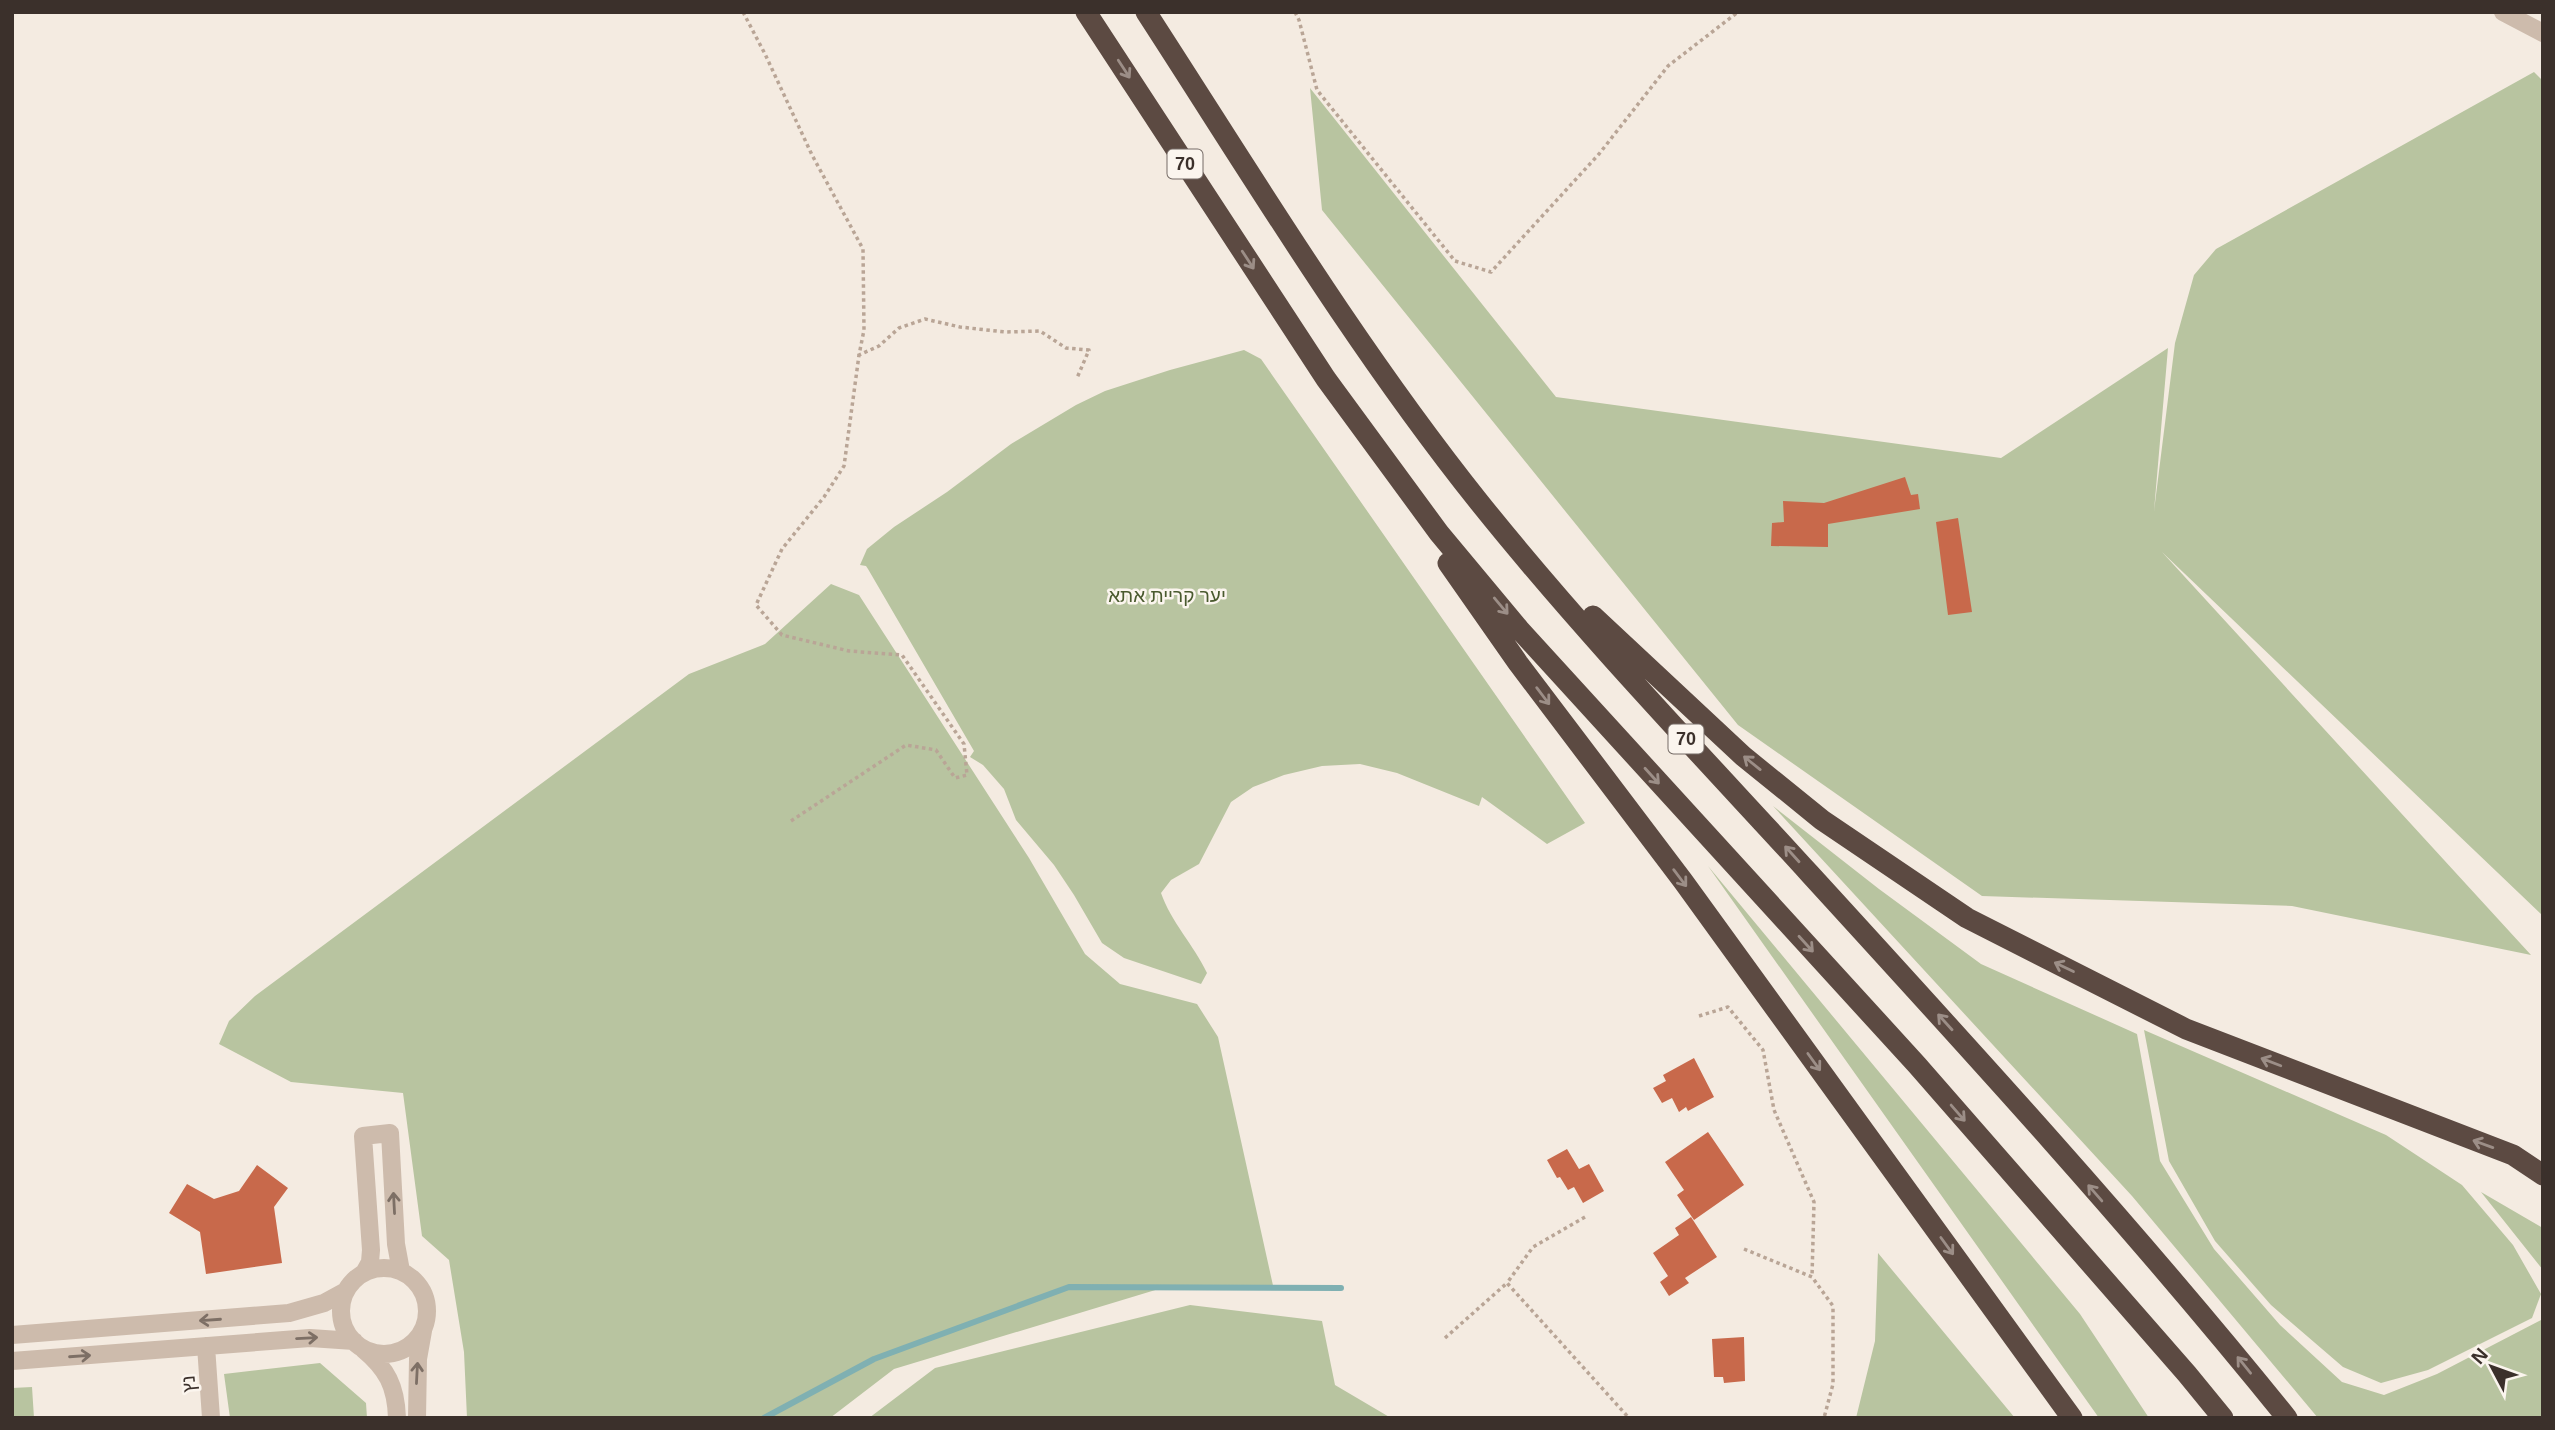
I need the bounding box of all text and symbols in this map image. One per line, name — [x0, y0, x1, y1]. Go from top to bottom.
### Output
one-way arrow — [1117, 59, 1131, 79]
road number: 70 — [1168, 149, 1202, 178]
one-way arrow — [1240, 250, 1255, 269]
park label: יער קריית אתא — [1108, 585, 1226, 606]
one-way arrow — [1493, 597, 1508, 615]
one-way arrow — [1536, 687, 1551, 705]
road number: 70 — [1668, 724, 1704, 754]
one-way arrow — [1743, 755, 1761, 770]
one-way arrow — [1644, 767, 1660, 785]
one-way arrow — [1783, 846, 1800, 863]
one-way arrow — [1673, 868, 1687, 887]
one-way arrow — [1797, 935, 1814, 952]
one-way arrow — [2054, 959, 2075, 973]
one-way arrow — [1937, 1013, 1953, 1031]
one-way arrow — [1807, 1052, 1821, 1071]
one-way arrow — [2260, 1054, 2282, 1067]
one-way arrow — [1950, 1103, 1966, 1121]
one-way arrow — [2472, 1137, 2494, 1149]
one-way arrow — [2087, 1184, 2103, 1202]
one-way arrow — [387, 1192, 400, 1215]
one-way arrow — [1940, 1237, 1955, 1255]
one-way arrow — [199, 1314, 221, 1327]
one-way arrow — [295, 1332, 318, 1345]
north arrow — [2457, 1332, 2527, 1402]
text: N — [2467, 1344, 2492, 1368]
one-way arrow — [69, 1349, 91, 1362]
one-way arrow — [2237, 1356, 2252, 1374]
one-way arrow — [411, 1362, 424, 1385]
street label: נץ — [177, 1375, 200, 1393]

